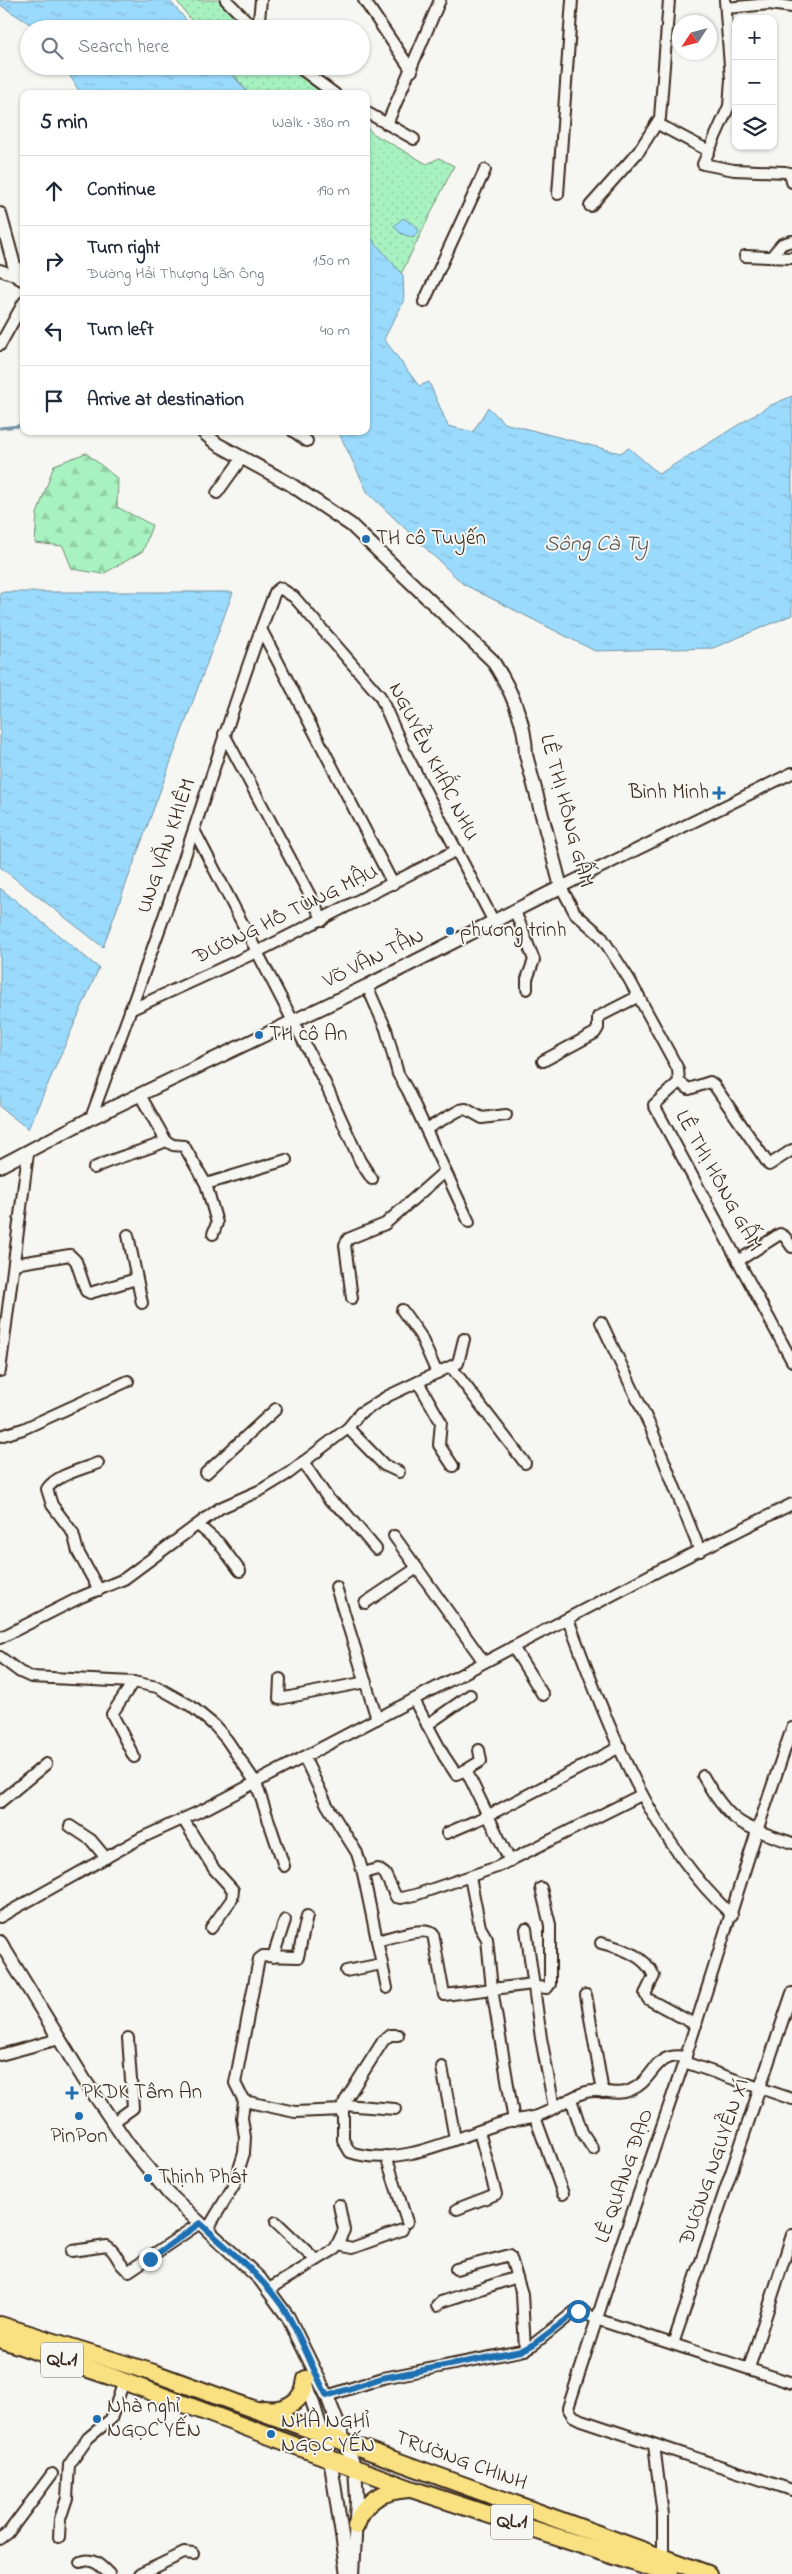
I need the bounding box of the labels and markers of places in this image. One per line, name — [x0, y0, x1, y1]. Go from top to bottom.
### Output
place label: TH cô Tuyến — [376, 524, 486, 556]
marker: TH cô Tuyến — [360, 533, 372, 545]
place label: Bình Minh — [628, 778, 709, 808]
marker: Bình Minh — [713, 787, 725, 799]
place label: phương trinh — [460, 916, 566, 948]
marker: phương trinh — [444, 925, 456, 937]
place label: TH cô An — [269, 1020, 347, 1050]
marker: TH cô An — [253, 1029, 265, 1041]
place label: PKDK Tâm An — [82, 2078, 202, 2108]
marker: PKDK Tâm An — [66, 2087, 78, 2099]
marker: PinPon — [73, 2110, 85, 2122]
place label: PinPon — [50, 2122, 108, 2152]
place label: Thịnh Phát — [158, 2163, 248, 2193]
marker: Thịnh Phát — [142, 2172, 154, 2184]
place label: Nhà nghỉ NGỌC YẾN — [107, 2392, 201, 2446]
place label: NHÀ NGHỈ NGỌC YẾN — [281, 2407, 375, 2461]
marker: Nhà nghỉ NGỌC YẾN — [91, 2413, 103, 2425]
marker: NHÀ NGHỈ NGỌC YẾN — [265, 2428, 277, 2440]

